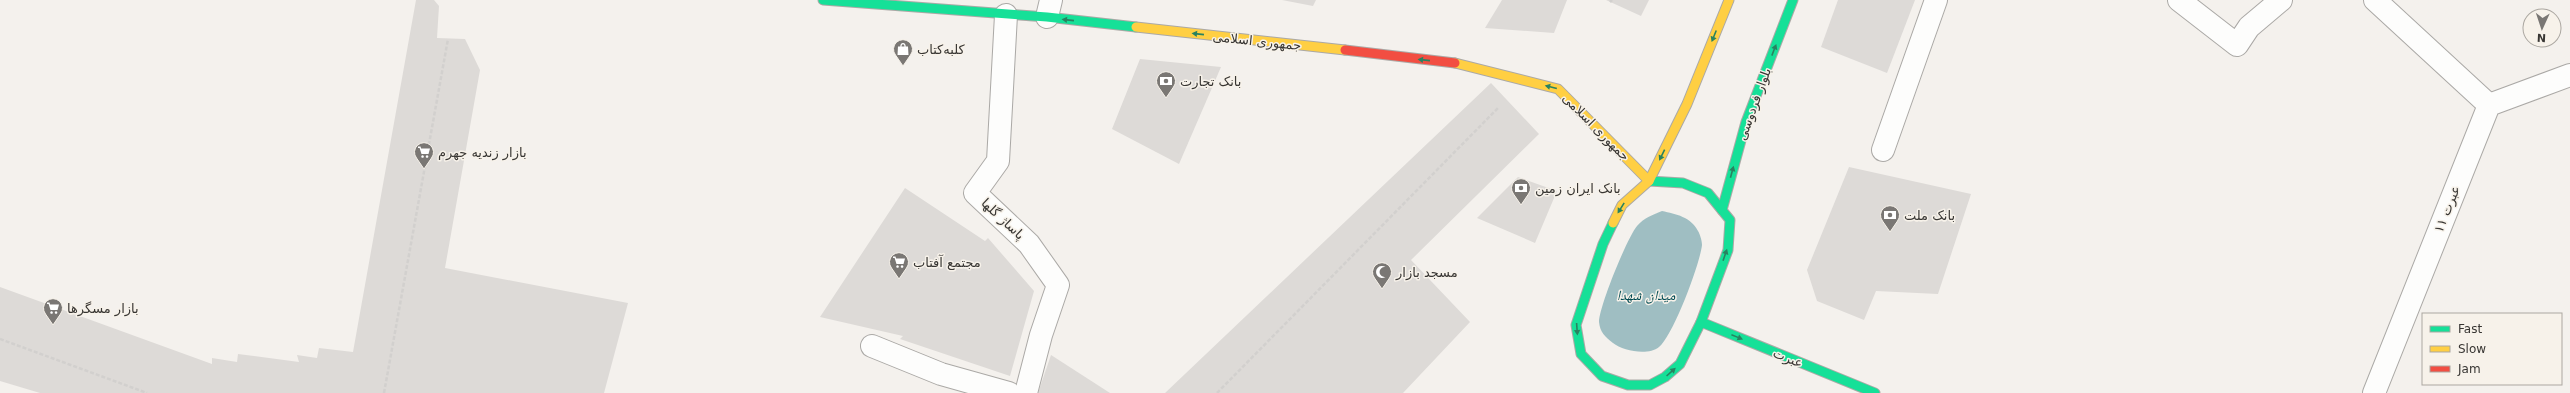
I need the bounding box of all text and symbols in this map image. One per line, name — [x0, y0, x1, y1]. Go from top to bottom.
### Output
north arrow — [2522, 8, 2562, 48]
one-way arrow — [1062, 17, 1075, 23]
street label: جمهوری اسلامی — [1212, 29, 1302, 54]
one-way arrow — [1192, 31, 1204, 38]
one-way arrow — [1711, 31, 1717, 43]
text: N — [2537, 31, 2546, 44]
shop icon: کلبه‌کتاب — [892, 38, 914, 66]
place label: کلبه‌کتاب — [917, 42, 966, 57]
one-way arrow — [1772, 43, 1778, 55]
one-way arrow — [1418, 56, 1430, 63]
street label: بلوار فردوسی — [1734, 66, 1775, 143]
bank icon: بانک تجارت — [1155, 70, 1177, 98]
place label: بانک تجارت — [1180, 74, 1241, 90]
one-way arrow — [1545, 84, 1557, 90]
street label: جمهوری اسلامی — [1559, 90, 1633, 164]
supermarket icon: بازار زندیه جهرم — [413, 141, 435, 169]
place label: بازار زندیه جهرم — [438, 145, 527, 161]
one-way arrow — [1659, 149, 1665, 161]
one-way arrow — [1729, 166, 1735, 178]
bank icon: بانک ایران زمین — [1510, 177, 1532, 205]
place label: بانک ایران زمین — [1535, 181, 1621, 197]
street label: عبرت ۱۱ — [2431, 183, 2464, 235]
street label: پاساژ گلها — [978, 195, 1028, 244]
one-way arrow — [1618, 202, 1625, 214]
bank icon: بانک ملت — [1879, 204, 1901, 232]
place label: بانک ملت — [1904, 208, 1955, 223]
one-way arrow — [1723, 249, 1729, 261]
supermarket icon: مجتمع آفتاب — [888, 251, 910, 279]
place label: مجتمع آفتاب — [913, 254, 981, 271]
mosque icon: مسجد بازار — [1371, 261, 1393, 289]
place label: مسجد بازار — [1395, 265, 1458, 281]
water label: میدان شهدا — [1617, 287, 1676, 304]
supermarket icon: بازار مسگرها — [42, 297, 64, 325]
place label: بازار مسگرها — [67, 301, 139, 317]
legend — [2422, 313, 2562, 385]
text: Fast — [2458, 322, 2482, 336]
one-way arrow — [1574, 323, 1581, 335]
one-way arrow — [1732, 335, 1744, 341]
text: Slow — [2458, 342, 2486, 356]
street label: عبرت — [1770, 345, 1805, 372]
text: Jam — [2457, 362, 2481, 376]
one-way arrow — [1666, 368, 1675, 377]

